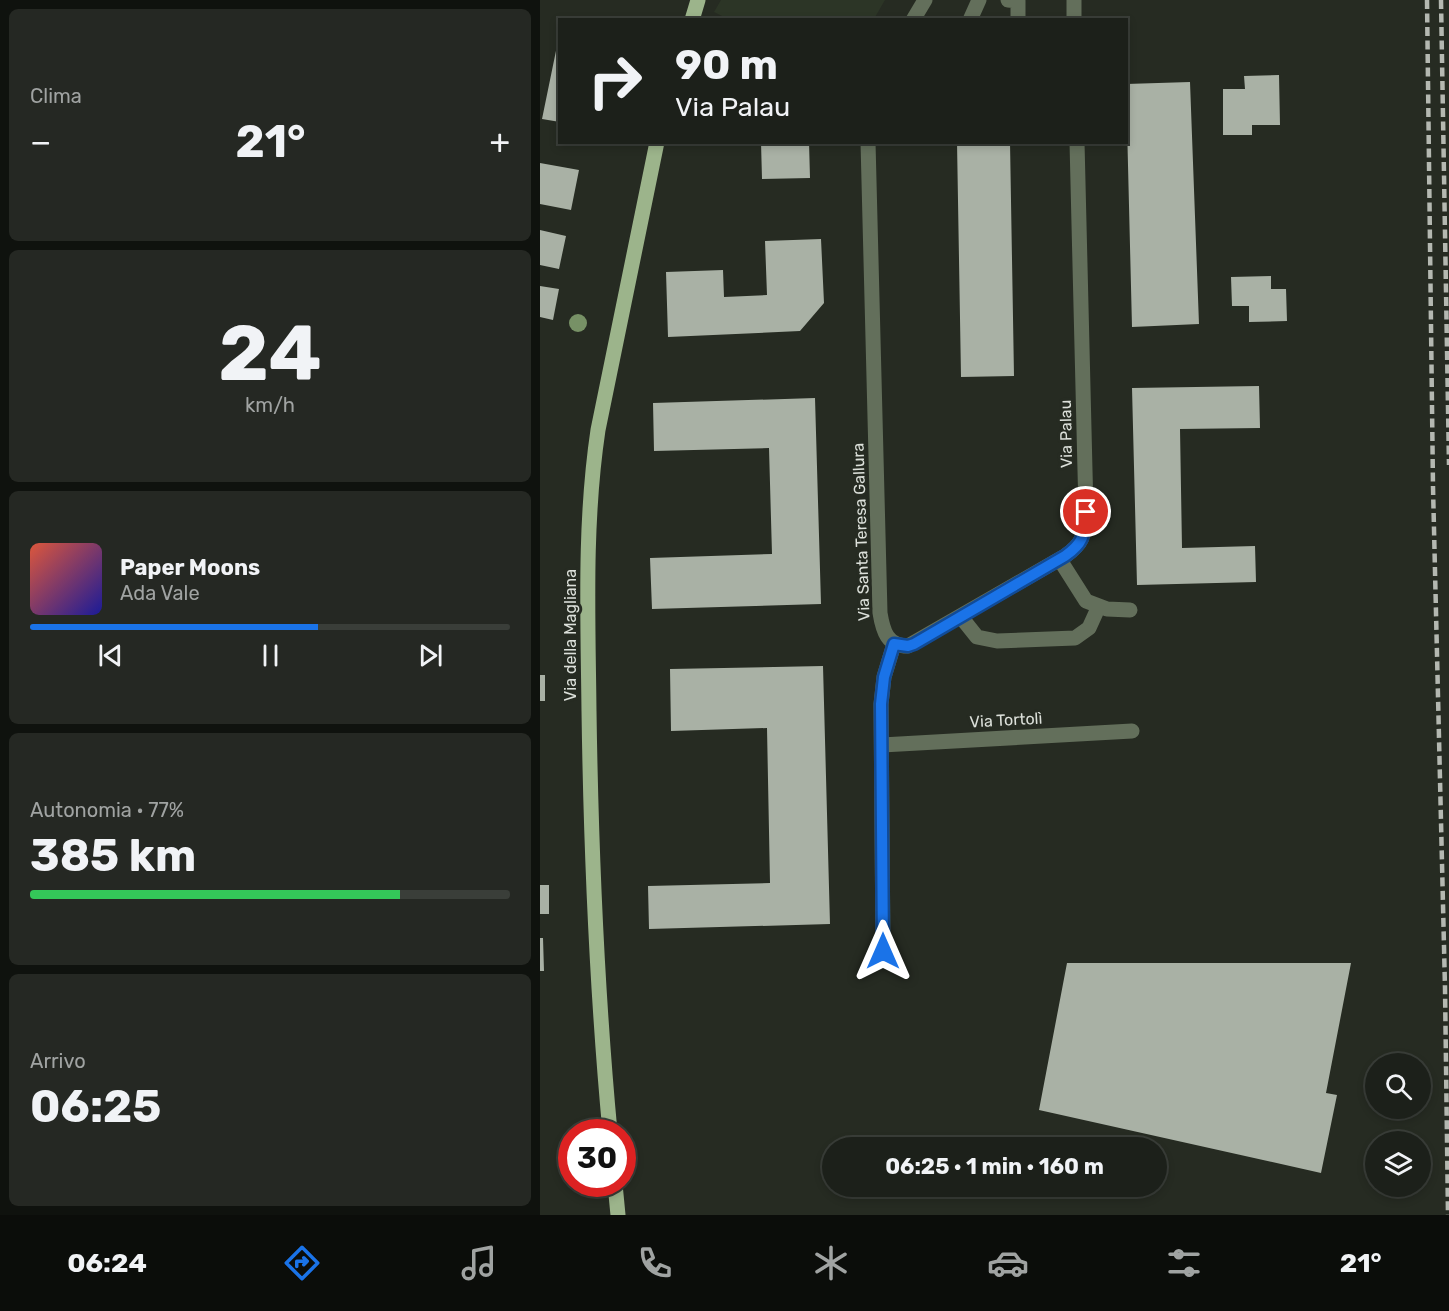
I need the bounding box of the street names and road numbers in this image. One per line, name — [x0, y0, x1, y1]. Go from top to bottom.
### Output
street label: Via Palau — [1056, 400, 1076, 468]
street label: Via Santa Teresa Gallura — [848, 443, 874, 621]
street label: Via della Magliana — [561, 569, 580, 701]
street label: Via Tortolì — [969, 709, 1043, 731]

